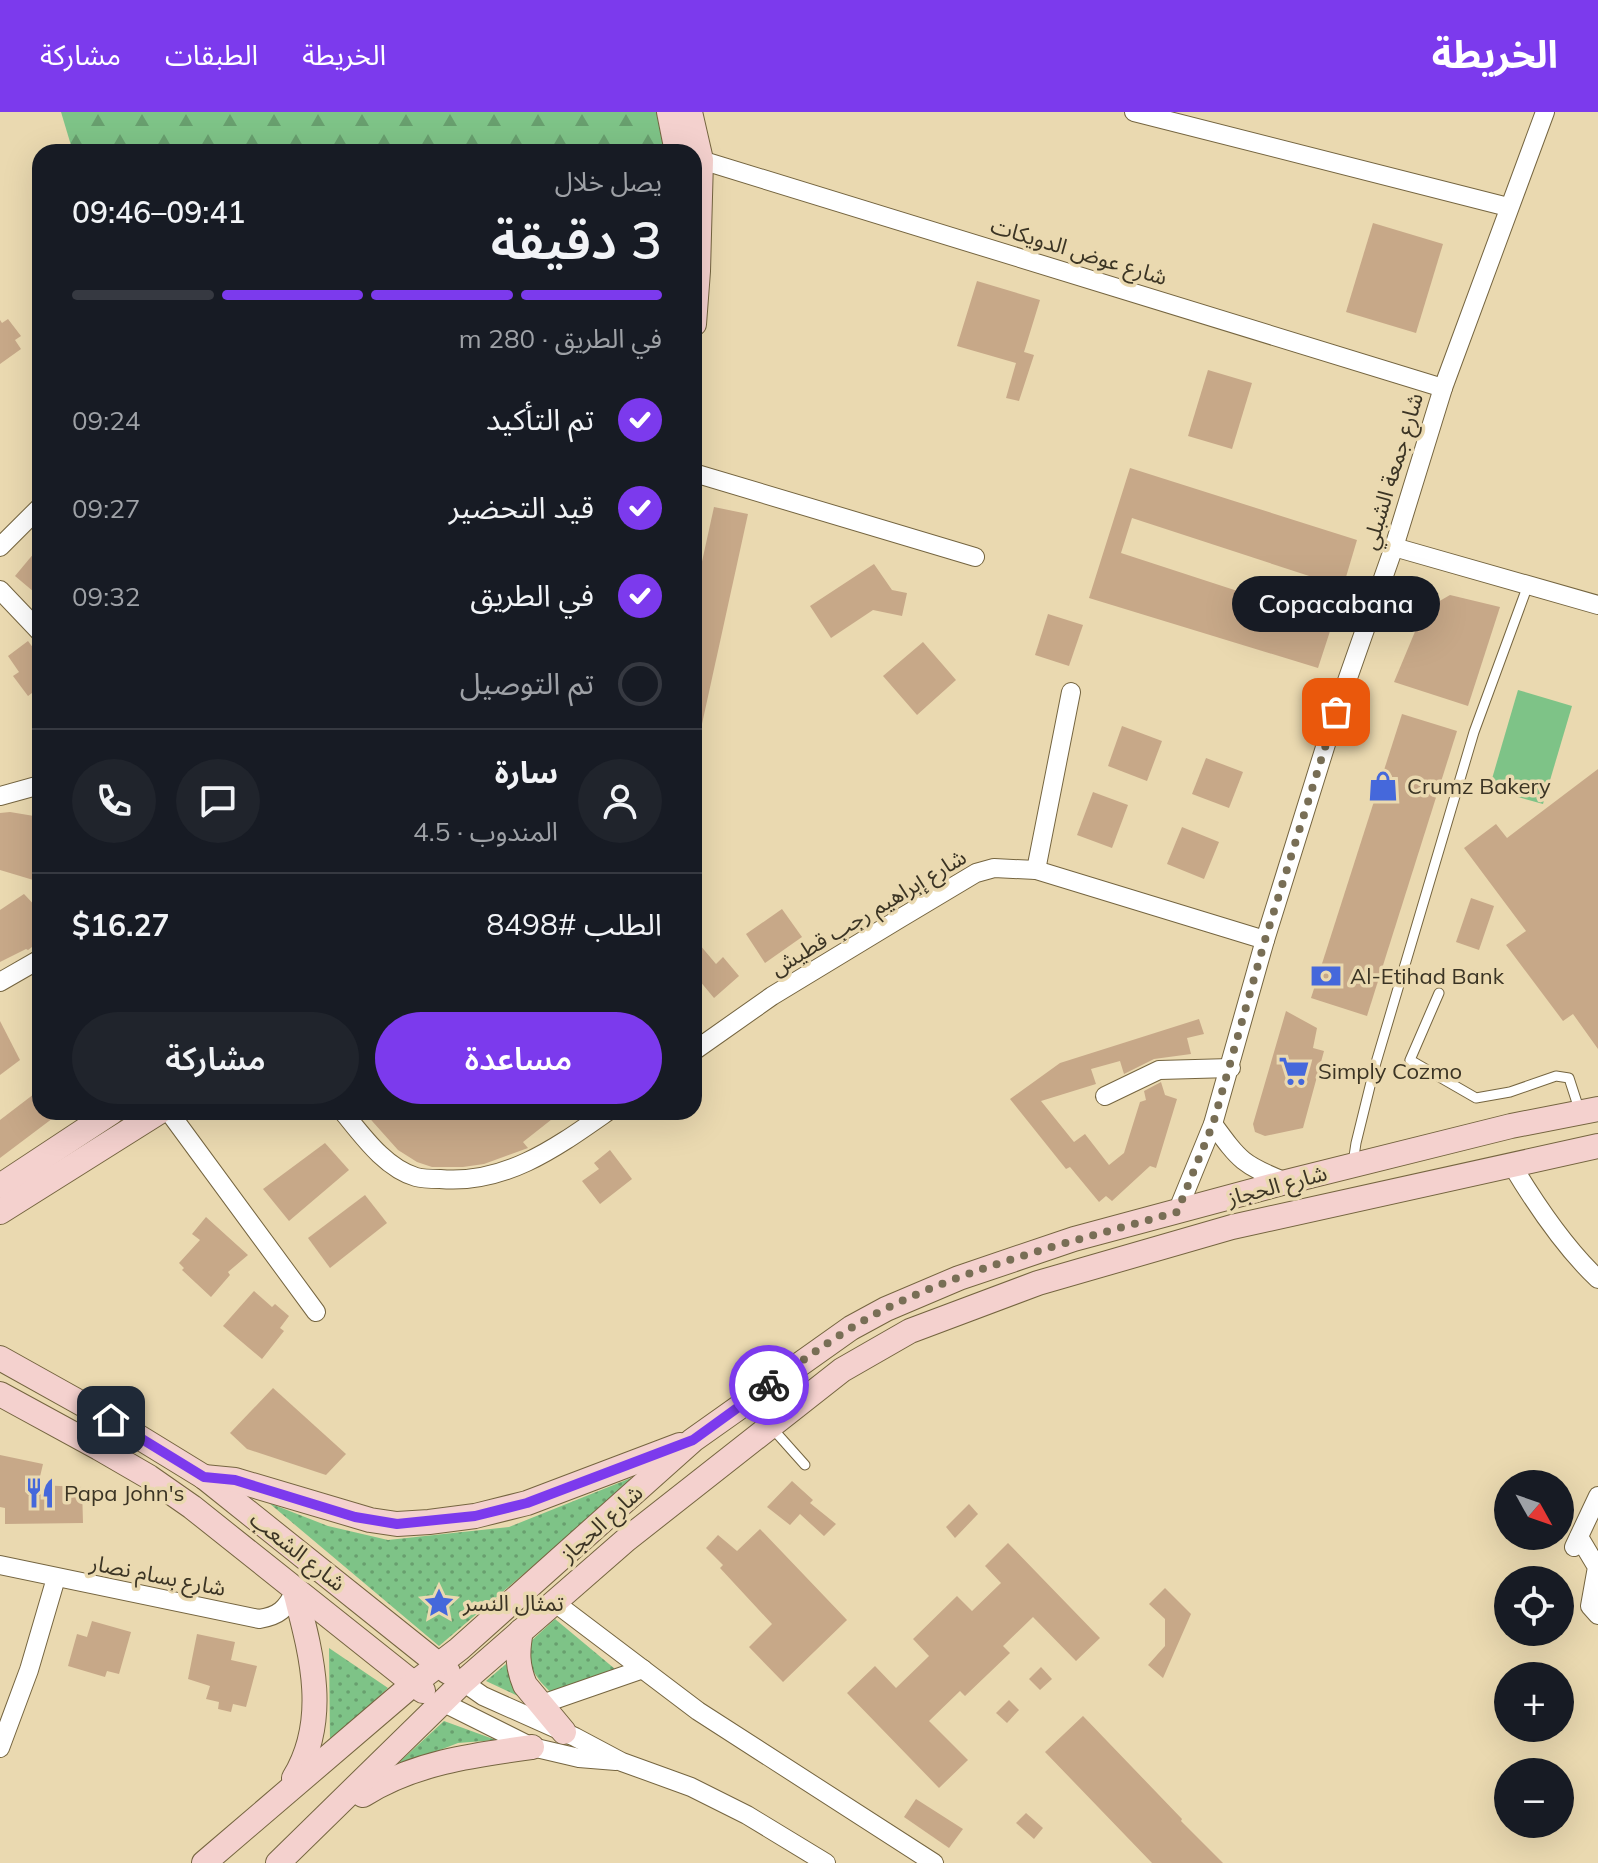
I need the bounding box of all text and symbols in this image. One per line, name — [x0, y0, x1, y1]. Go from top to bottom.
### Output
text: الخريطة — [1432, 30, 1558, 78]
text: مشاركة — [40, 37, 121, 72]
text: الطبقات — [165, 37, 258, 72]
text: الخريطة — [302, 37, 386, 72]
text: يصل خلال — [555, 165, 662, 198]
text: 09:41–09:46 — [72, 193, 245, 231]
text: 3 دقيقة — [491, 207, 662, 272]
street label: شارع عوض الدويكات — [987, 211, 1171, 294]
text: في الطريق · 280 m — [459, 322, 662, 355]
street label: شارع جمعة الشبلي — [1355, 389, 1432, 554]
icon: check — [618, 398, 662, 442]
text: تم التأكيد — [486, 400, 594, 438]
text: 09:24 — [72, 404, 140, 437]
icon: check — [618, 486, 662, 530]
text: قيد التحضير — [449, 488, 594, 526]
text: 09:27 — [72, 492, 140, 525]
icon: check — [618, 574, 662, 618]
text: في الطريق — [470, 576, 594, 614]
callout: Copacabana — [1232, 576, 1440, 632]
text: 09:32 — [72, 580, 140, 613]
text: Copacabana — [1258, 587, 1414, 620]
text: تم التوصيل — [460, 664, 594, 702]
pin — [1302, 678, 1370, 746]
icon: bag — [1314, 690, 1358, 734]
text: سارة — [495, 753, 558, 791]
button: phone — [72, 759, 156, 843]
button: chat — [176, 759, 260, 843]
button: person — [578, 759, 662, 843]
shop icon: Crumz Bakery — [1366, 769, 1400, 803]
place label: Crumz Bakery — [1407, 772, 1551, 800]
text: المندوب · 4.5 — [413, 815, 558, 848]
street label: شارع إبراهيم رجب قطيش — [765, 842, 973, 984]
text: الطلب #8498 — [486, 905, 662, 943]
text: $16.27 — [72, 906, 169, 944]
bank icon: Al-Etihad Bank — [1309, 959, 1343, 993]
place label: Al-Etihad Bank — [1350, 962, 1505, 990]
button: مشاركة — [72, 1012, 359, 1104]
button: مساعدة — [375, 1012, 662, 1104]
supermarket icon: Simply Cozmo — [1277, 1054, 1311, 1088]
place label: Simply Cozmo — [1318, 1057, 1462, 1085]
street label: شارع الحجاز — [1223, 1158, 1331, 1215]
courier — [729, 1345, 809, 1425]
icon: bike — [747, 1363, 791, 1407]
pin — [77, 1386, 145, 1454]
icon: home — [89, 1398, 133, 1442]
north arrow — [1494, 1470, 1574, 1550]
map controls — [1494, 1470, 1574, 1838]
restaurant icon: Papa John's — [23, 1476, 57, 1510]
street label: شارع الحجاز — [553, 1478, 650, 1570]
place label: Papa John's — [64, 1479, 185, 1507]
street label: شارع الشعب — [243, 1505, 351, 1599]
street label: شارع بسام نصار — [86, 1548, 228, 1605]
button: locate — [1494, 1566, 1574, 1646]
place icon: تمثال النسر — [422, 1586, 456, 1620]
place label: تمثال النسر — [462, 1589, 564, 1617]
button: + — [1494, 1662, 1574, 1742]
button: − — [1494, 1758, 1574, 1838]

